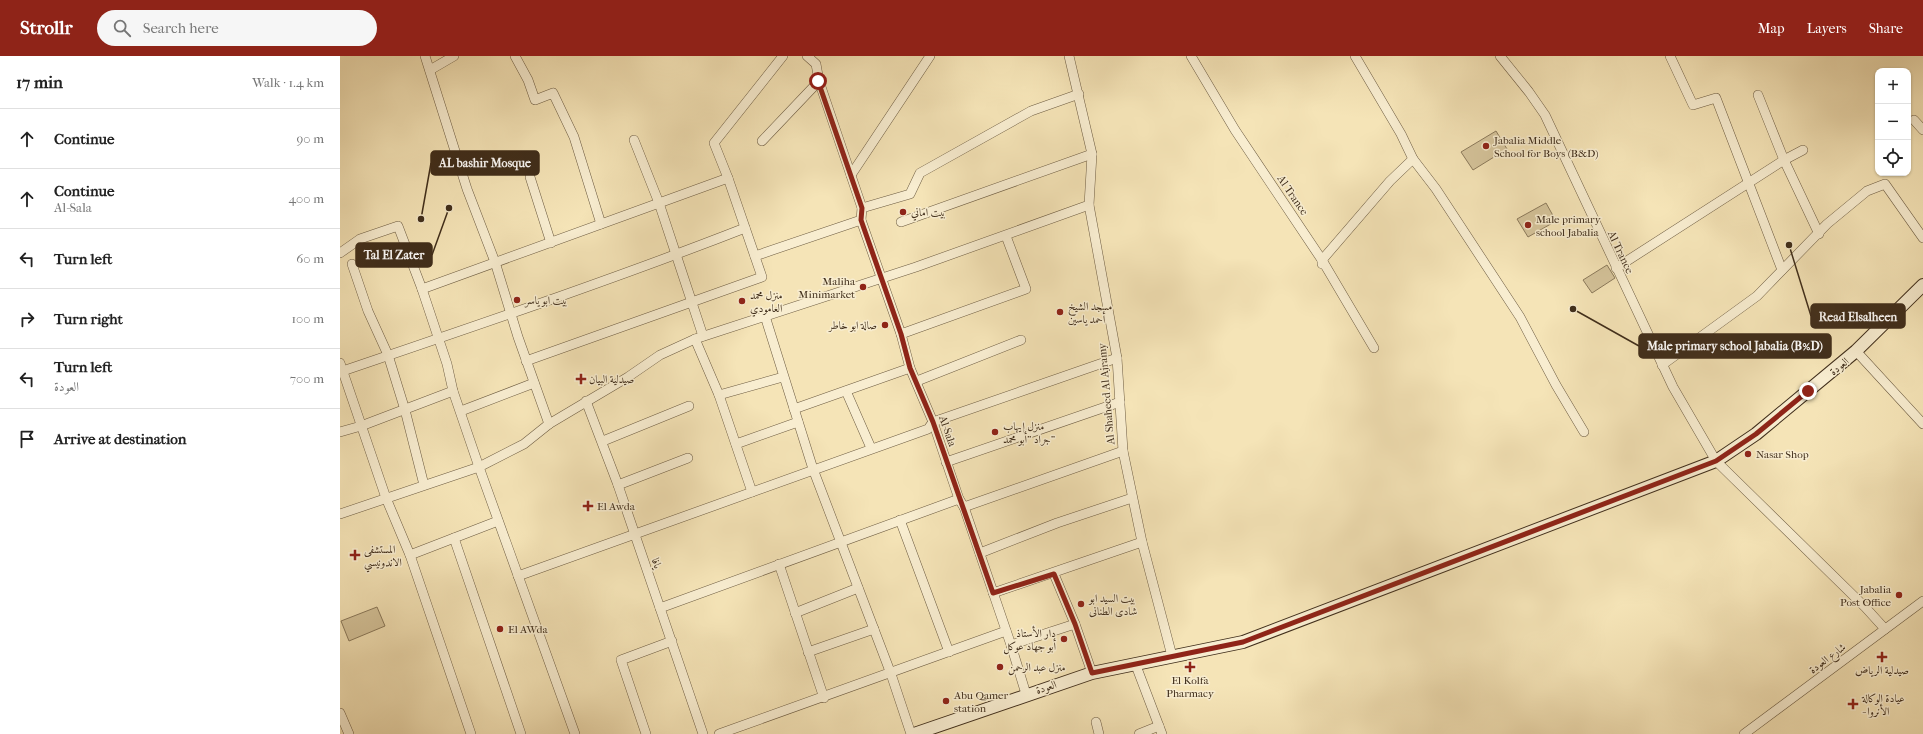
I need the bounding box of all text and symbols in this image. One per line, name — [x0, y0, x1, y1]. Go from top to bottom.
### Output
search box — [97, 10, 377, 46]
text: Strollr — [20, 17, 73, 39]
icon: search — [111, 17, 133, 39]
text: Search here — [143, 19, 219, 37]
text: Map — [1758, 20, 1785, 37]
text: Layers — [1807, 20, 1847, 37]
text: Share — [1869, 20, 1903, 37]
map controls — [1875, 68, 1911, 176]
button: + — [1875, 68, 1911, 104]
text: 17 min — [16, 72, 63, 92]
route start — [809, 72, 827, 90]
text: Walk · 1.4 km — [252, 75, 324, 90]
button: − — [1875, 104, 1911, 140]
icon: ahead — [16, 128, 38, 150]
text: Continue — [54, 130, 114, 148]
text: 90 m — [296, 131, 324, 146]
place label: Jabalia Middle School for Boys (B&D) — [1493, 134, 1599, 160]
button: locate — [1875, 140, 1911, 176]
marker: Jabalia Middle School for Boys (B&D) — [1481, 141, 1491, 151]
callout: AL bashir Mosque — [431, 151, 539, 175]
text: AL bashir Mosque — [438, 156, 531, 171]
street label: Al Trance — [1274, 172, 1311, 218]
text: Continue — [54, 182, 114, 200]
icon: ahead — [16, 188, 38, 210]
text: 400 m — [288, 191, 324, 206]
text: Al-Sala — [54, 200, 92, 215]
place label: بيت اماني — [911, 206, 946, 221]
marker: بيت اماني — [898, 207, 908, 217]
place label: Male primary school Jabalia — [1536, 213, 1602, 239]
marker: Male primary school Jabalia — [1523, 220, 1533, 230]
street label: Al Trance — [1605, 228, 1636, 276]
callout: Tal El Zater — [356, 243, 432, 267]
icon: left — [16, 248, 38, 270]
text: Tal El Zater — [363, 248, 425, 262]
text: Turn left — [54, 250, 112, 268]
text: 60 m — [296, 251, 324, 266]
place label: Maliha Minimarket — [798, 275, 856, 301]
marker: Maliha Minimarket — [858, 282, 868, 292]
place label: منزل محمد العامودي — [750, 289, 783, 317]
place label: بيت ابو ياسر — [524, 294, 567, 308]
marker: بيت ابو ياسر — [512, 295, 522, 305]
marker: منزل محمد العامودي — [737, 296, 747, 306]
place label: مسجد الشيخ أحمد ياسين — [1068, 300, 1112, 326]
callout: Read Elsalheen — [1811, 304, 1905, 328]
marker: مسجد الشيخ أحمد ياسين — [1055, 307, 1065, 317]
icon: right — [16, 308, 38, 330]
text: Turn right — [54, 310, 123, 328]
text: Read Elsalheen — [1819, 310, 1898, 324]
text: 100 m — [291, 311, 324, 326]
place label: صالة ابو خاطر — [828, 319, 877, 333]
marker: صالة ابو خاطر — [880, 320, 890, 330]
callout: Male primary school Jabalia (B%D) — [1639, 334, 1831, 358]
text: Male primary school Jabalia (B%D) — [1646, 339, 1823, 354]
street label: Al Shaheed Al Ajramy — [1095, 342, 1117, 446]
street label: العودة — [1827, 355, 1852, 378]
text: Turn left — [54, 358, 112, 376]
icon: left — [16, 368, 38, 390]
text: 700 m — [290, 371, 324, 386]
place label: صيدلية البيان — [589, 373, 634, 386]
marker: صيدلية البيان — [576, 374, 586, 384]
text: العودة — [54, 379, 79, 394]
route end — [1799, 382, 1817, 400]
street label: Al-Sala — [936, 413, 959, 449]
place label: منزل إيهاب جراد "أبو محمد" — [1003, 420, 1055, 446]
marker: منزل إيهاب جراد "أبو محمد" — [990, 427, 1000, 437]
icon: arrive — [16, 428, 38, 450]
text: Arrive at destination — [54, 430, 186, 448]
place label: Nasar Shop — [1756, 448, 1809, 461]
marker: Nasar Shop — [1743, 449, 1753, 459]
marker: El Awda — [582, 500, 594, 512]
place label: El Awda — [597, 500, 636, 513]
place label: المستشفى الاندونيسي — [364, 543, 402, 573]
marker: المستشفى الاندونيسي — [349, 549, 361, 561]
street label: يافا — [649, 556, 665, 571]
place label: Jabalia Post Office — [1840, 583, 1892, 609]
marker: Jabalia Post Office — [1894, 590, 1904, 600]
place label: بيت السيد ابو شادى الطنانى — [1088, 592, 1137, 618]
marker: بيت السيد ابو شادى الطنانى — [1076, 599, 1086, 609]
place label: El AWda — [508, 623, 549, 636]
marker: El AWda — [495, 624, 505, 634]
place label: دار الأستاذ أبو جهاد عوكل — [1003, 625, 1056, 655]
marker: دار الأستاذ أبو جهاد عوكل — [1059, 634, 1069, 644]
street label: شارع العودة — [1806, 640, 1850, 679]
marker: صيدلية الرياض — [1877, 652, 1887, 662]
place label: منزل عبد الرحمن — [1008, 661, 1066, 676]
marker: منزل عبد الرحمن — [995, 662, 1005, 672]
marker: El Kolfa Pharmacy — [1185, 662, 1195, 672]
place label: صيدلية الرياض — [1855, 664, 1909, 677]
place label: El Kolfa Pharmacy — [1166, 674, 1215, 700]
street label: العودة — [1034, 678, 1058, 697]
place label: Abu Qamer station — [953, 689, 1009, 715]
place label: عيادة الوكالة - الأنروا — [1861, 692, 1905, 718]
marker: Abu Qamer station — [941, 696, 951, 706]
marker: عيادة الوكالة - الأنروا — [1847, 698, 1859, 710]

